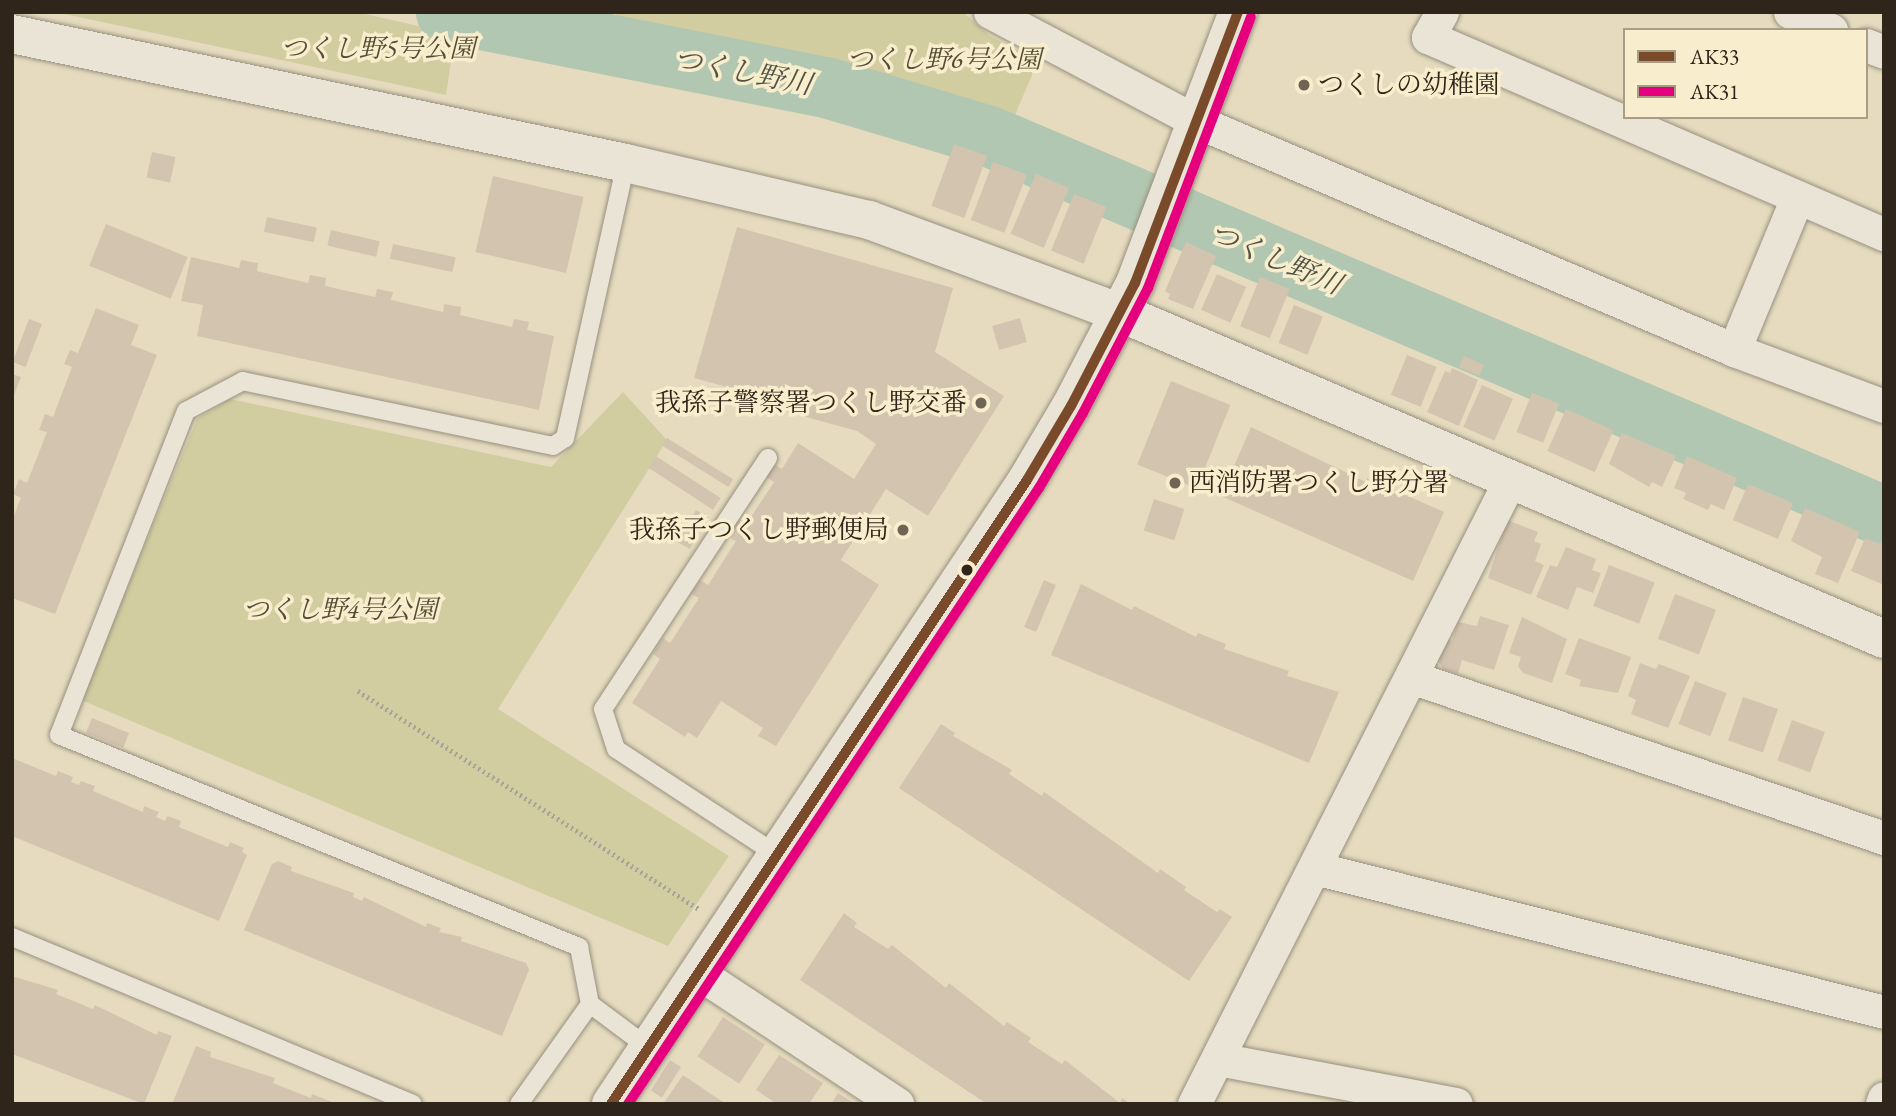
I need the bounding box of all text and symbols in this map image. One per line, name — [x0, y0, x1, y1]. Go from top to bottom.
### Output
legend — [1623, 28, 1868, 119]
park label: つくし野5号公園 — [281, 33, 475, 65]
water label: つくし野川 — [671, 41, 815, 101]
text: AK33 — [1690, 43, 1739, 70]
park label: つくし野6号公園 — [847, 44, 1041, 76]
place label: つくしの幼稚園 — [1318, 69, 1500, 101]
marker: つくしの幼稚園 — [1296, 77, 1312, 93]
text: AK31 — [1690, 78, 1739, 105]
water label: つくし野川 — [1205, 215, 1347, 301]
place label: 我孫子警察署つくし野交番 — [655, 387, 967, 419]
marker: 我孫子警察署つくし野交番 — [973, 395, 989, 411]
place label: 西消防署つくし野分署 — [1189, 467, 1449, 499]
marker: 西消防署つくし野分署 — [1167, 475, 1183, 491]
place label: 我孫子つくし野郵便局 — [629, 514, 889, 546]
marker: 我孫子つくし野郵便局 — [895, 522, 911, 538]
unlabelled marker — [960, 563, 974, 577]
park label: つくし野4号公園 — [243, 594, 437, 626]

